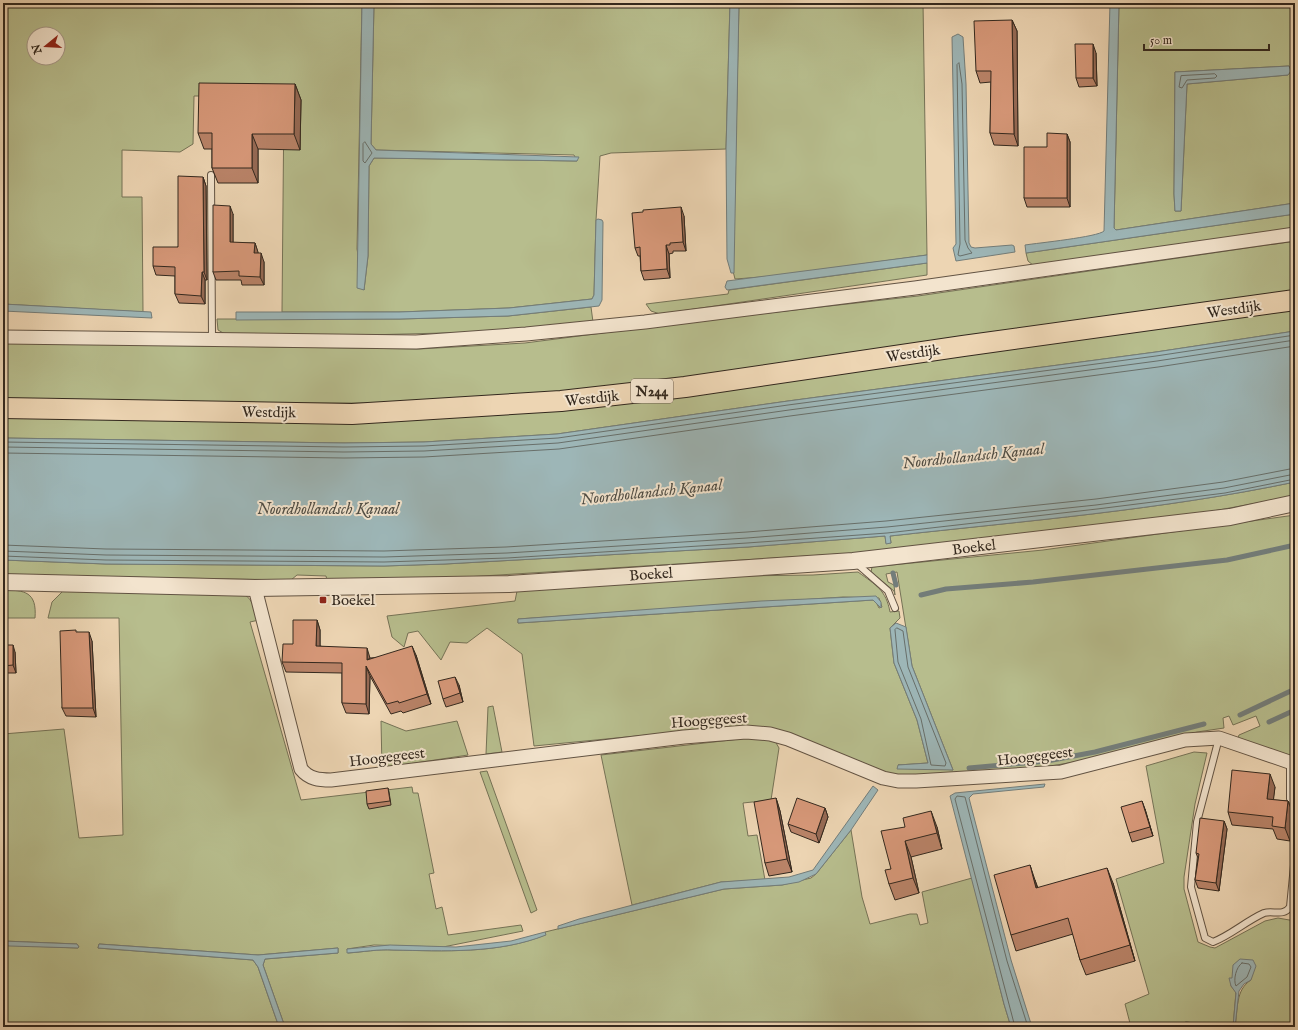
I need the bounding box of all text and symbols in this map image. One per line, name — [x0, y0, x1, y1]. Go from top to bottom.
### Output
north arrow — [26, 26, 66, 66]
scale bar — [1144, 26, 1269, 52]
text: 50 m — [1150, 33, 1172, 48]
text: N — [29, 42, 46, 56]
street label: Westdijk — [1206, 296, 1263, 323]
street label: Westdijk — [885, 340, 942, 367]
road number: N244 — [631, 379, 673, 403]
street label: Westdijk — [564, 386, 621, 411]
street label: Westdijk — [242, 403, 297, 422]
water label: Noordhollandsch Kanaal — [901, 439, 1046, 474]
water label: Noordhollandsch Kanaal — [579, 475, 724, 510]
water label: Noordhollandsch Kanaal — [257, 500, 400, 520]
street label: Boekel — [951, 535, 998, 560]
street label: Boekel — [629, 563, 674, 586]
place label: Boekel — [331, 591, 376, 610]
marker: Boekel — [318, 595, 328, 605]
street label: Hoogegeest — [670, 708, 748, 733]
street label: Hoogegeest — [996, 742, 1074, 771]
street label: Hoogegeest — [348, 743, 426, 772]

